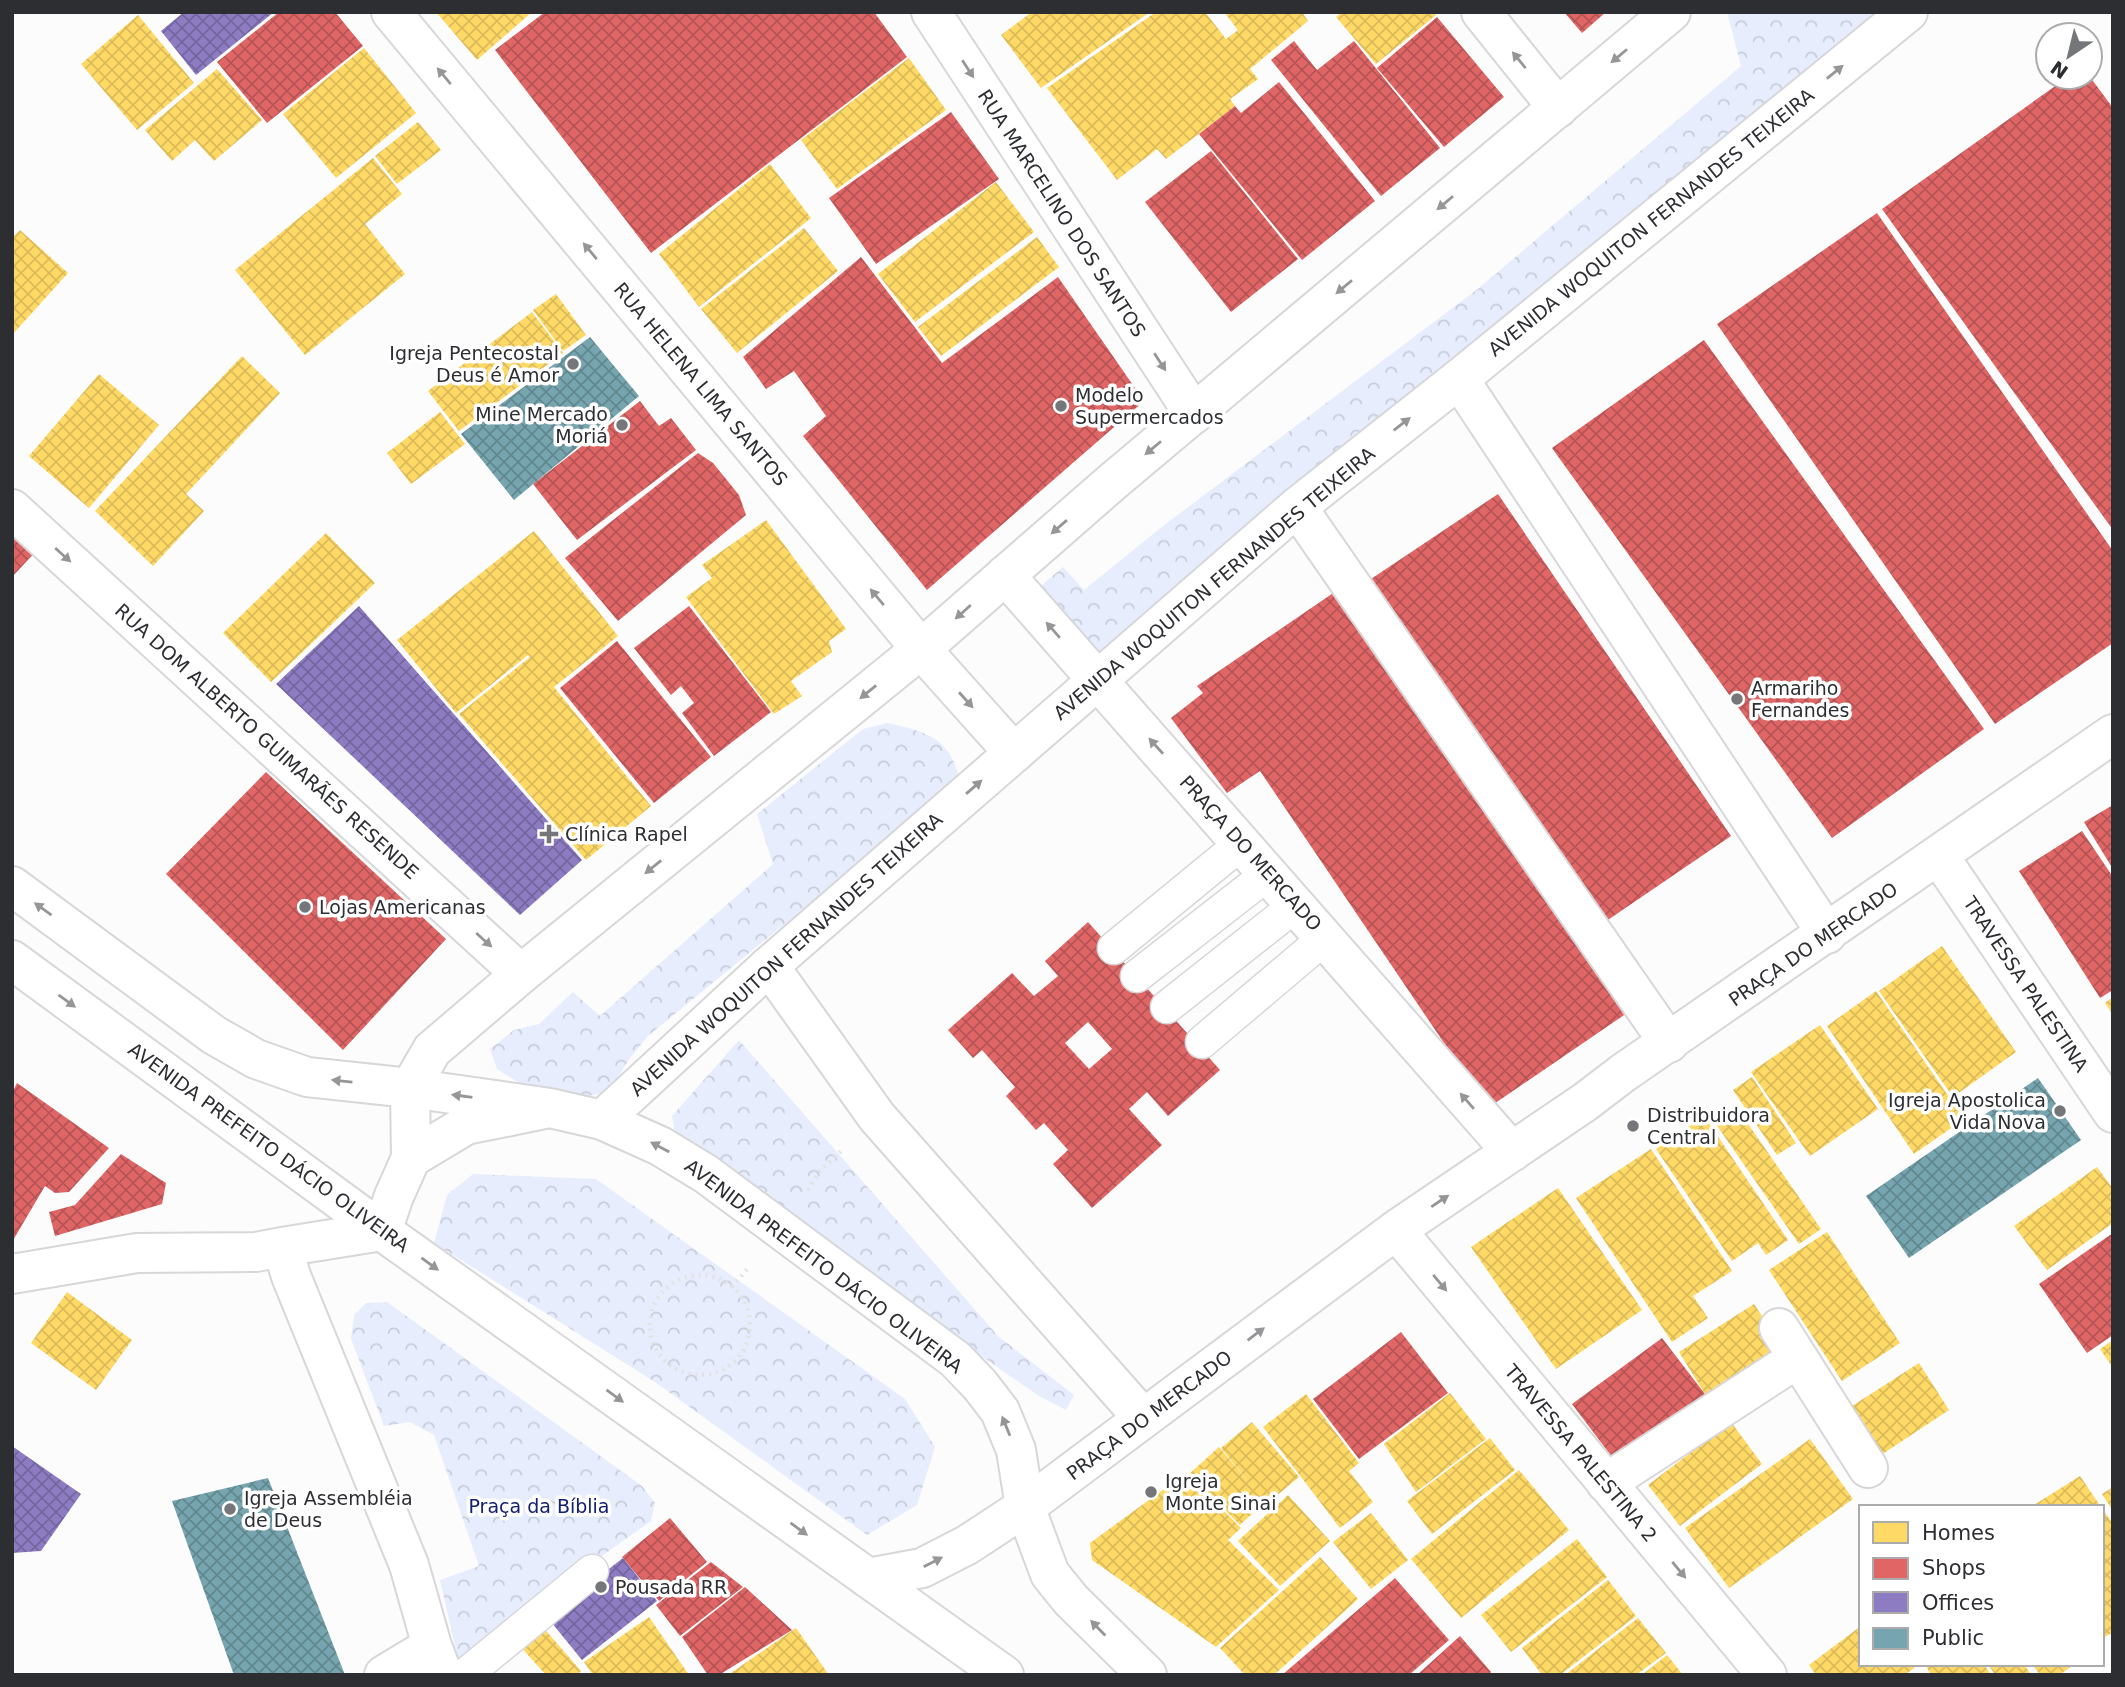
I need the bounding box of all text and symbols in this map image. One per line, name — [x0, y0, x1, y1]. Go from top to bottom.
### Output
north arrow — [2034, 21, 2104, 91]
one-way arrow — [1610, 48, 1628, 64]
one-way arrow — [1512, 52, 1527, 70]
text: N — [2046, 56, 2072, 83]
one-way arrow — [961, 60, 974, 79]
one-way arrow — [1826, 65, 1843, 80]
one-way arrow — [436, 67, 452, 85]
street label: AVENIDA WOQUITON FERNANDES TEIXEIRA — [1484, 84, 1818, 360]
street label: RUA MARCELINO DOS SANTOS — [974, 85, 1150, 341]
one-way arrow — [1437, 195, 1454, 210]
one-way arrow — [582, 242, 598, 260]
street label: RUA HELENA LIMA SANTOS — [610, 278, 792, 490]
one-way arrow — [1336, 280, 1354, 295]
place label: Igreja Pentecostal Deus é Amor — [389, 342, 559, 386]
one-way arrow — [1154, 352, 1167, 372]
marker: Igreja Pentecostal Deus é Amor — [565, 356, 581, 372]
place label: Modelo Supermercados — [1075, 384, 1224, 428]
marker: Modelo Supermercados — [1053, 398, 1069, 414]
place label: Mine Mercado Moriá — [475, 403, 608, 447]
marker: Mine Mercado Moriá — [614, 417, 630, 433]
one-way arrow — [1394, 417, 1411, 432]
one-way arrow — [1144, 440, 1161, 455]
street label: AVENIDA WOQUITON FERNANDES TEIXEIRA — [1049, 442, 1379, 724]
one-way arrow — [1051, 519, 1068, 534]
one-way arrow — [54, 547, 72, 563]
one-way arrow — [870, 588, 885, 605]
street label: RUA DOM ALBERTO GUIMARÃES RESENDE — [111, 599, 423, 883]
one-way arrow — [954, 604, 972, 620]
one-way arrow — [1045, 621, 1061, 639]
place label: Armariho Fernandes — [1751, 677, 1849, 721]
one-way arrow — [859, 684, 876, 699]
one-way arrow — [958, 691, 974, 708]
marker: Armariho Fernandes — [1729, 691, 1745, 707]
one-way arrow — [1149, 737, 1164, 754]
street label: PRAÇA DO MERCADO — [1176, 771, 1326, 935]
one-way arrow — [966, 780, 983, 795]
street label: AVENIDA WOQUITON FERNANDES TEIXEIRA — [625, 808, 947, 1100]
place label: Clínica Rapel — [565, 823, 688, 845]
marker: Clínica Rapel — [539, 824, 559, 844]
one-way arrow — [645, 859, 663, 874]
street label: PRAÇA DO MERCADO — [1724, 877, 1902, 1011]
street label: TRAVESSA PALESTINA — [1959, 891, 2093, 1076]
place label: Lojas Americanas — [319, 896, 486, 918]
marker: Lojas Americanas — [297, 899, 313, 915]
one-way arrow — [34, 902, 52, 916]
one-way arrow — [475, 932, 493, 948]
one-way arrow — [58, 993, 76, 1008]
street label: AVENIDA PREFEITO DÁCIO OLIVEIRA — [124, 1038, 414, 1256]
one-way arrow — [331, 1075, 353, 1086]
place label: Igreja Apostolica Vida Nova — [1888, 1089, 2046, 1133]
one-way arrow — [451, 1090, 473, 1101]
one-way arrow — [1460, 1092, 1476, 1109]
marker: Igreja Apostolica Vida Nova — [2052, 1103, 2068, 1119]
place label: Distribuidora Central — [1647, 1104, 1770, 1148]
marker: Distribuidora Central — [1625, 1118, 1641, 1134]
one-way arrow — [650, 1141, 670, 1153]
street label: AVENIDA PREFEITO DÁCIO OLIVEIRA — [681, 1154, 967, 1378]
one-way arrow — [1430, 1194, 1450, 1207]
one-way arrow — [421, 1257, 439, 1271]
one-way arrow — [1432, 1273, 1447, 1291]
one-way arrow — [1247, 1327, 1265, 1341]
street label: PRAÇA DO MERCADO — [1062, 1346, 1236, 1484]
street label: TRAVESSA PALESTINA 2 — [1500, 1359, 1662, 1546]
one-way arrow — [606, 1389, 624, 1403]
one-way arrow — [1000, 1415, 1011, 1436]
place label: Igreja Monte Sinai — [1165, 1470, 1277, 1514]
marker: Igreja Monte Sinai — [1143, 1484, 1159, 1500]
place label: Igreja Assembléia de Deus — [244, 1487, 413, 1531]
park label: Praça da Bíblia — [468, 1495, 610, 1517]
marker: Igreja Assembléia de Deus — [222, 1501, 238, 1517]
legend — [1859, 1505, 2104, 1666]
text: Homes — [1922, 1521, 1995, 1545]
one-way arrow — [790, 1522, 809, 1536]
text: Shops — [1922, 1556, 1986, 1580]
one-way arrow — [924, 1557, 944, 1569]
one-way arrow — [1671, 1562, 1686, 1579]
place label: Pousada RR — [615, 1576, 727, 1598]
marker: Pousada RR — [593, 1579, 609, 1595]
text: Offices — [1922, 1591, 1994, 1615]
one-way arrow — [1090, 1620, 1106, 1637]
text: Public — [1922, 1626, 1984, 1650]

